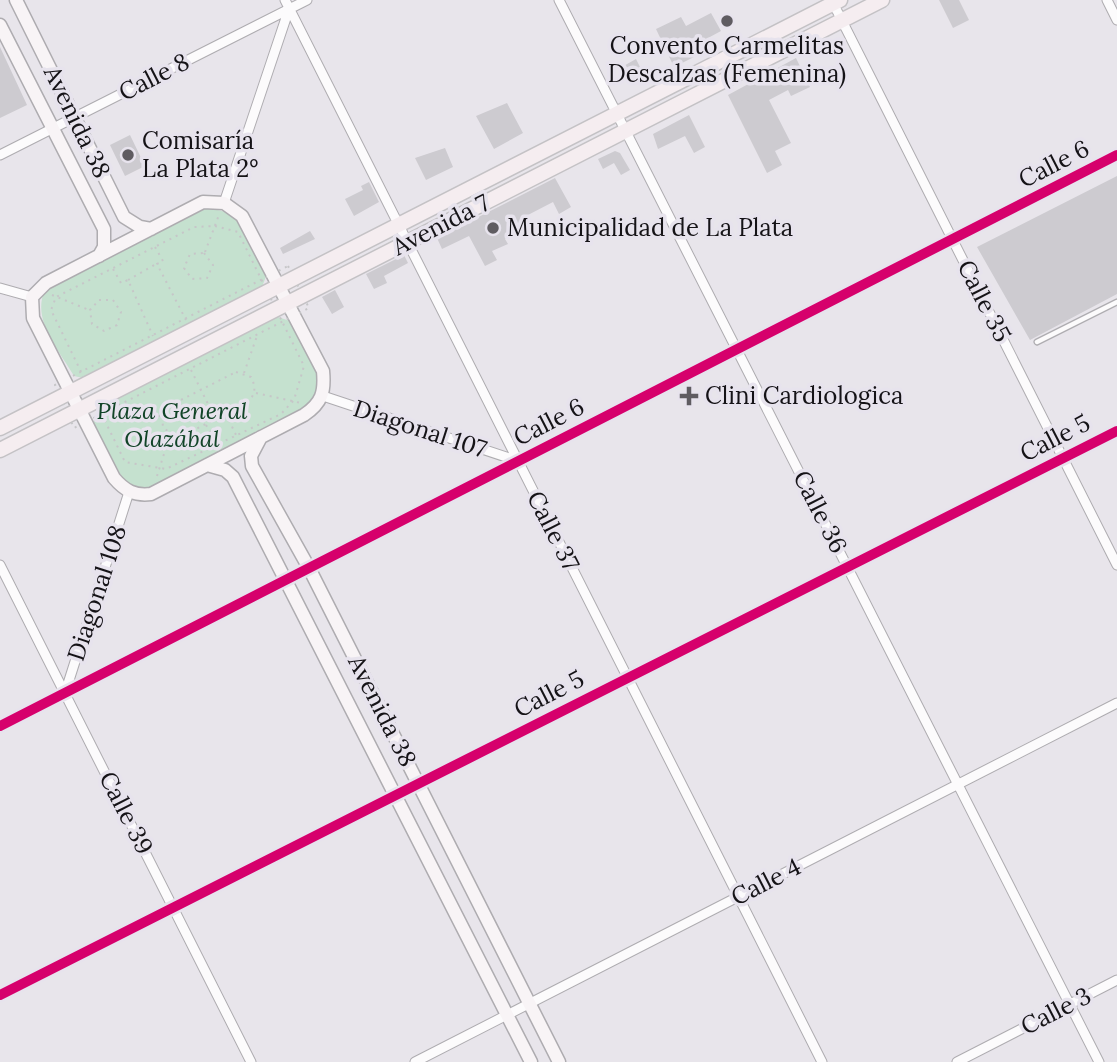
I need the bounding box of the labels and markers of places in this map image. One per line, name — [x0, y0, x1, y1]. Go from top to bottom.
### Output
marker: Convento Carmelitas Descalzas (Femenina) — [719, 13, 735, 29]
place label: Convento Carmelitas Descalzas (Femenina) — [608, 30, 846, 89]
place label: Comisaría La Plata 2° — [142, 125, 259, 184]
marker: Comisaría La Plata 2° — [120, 147, 136, 163]
place label: Municipalidad de La Plata — [507, 212, 793, 243]
marker: Municipalidad de La Plata — [485, 220, 501, 236]
place label: Clini Cardiologica — [705, 380, 903, 411]
marker: Clini Cardiologica — [679, 386, 699, 406]

